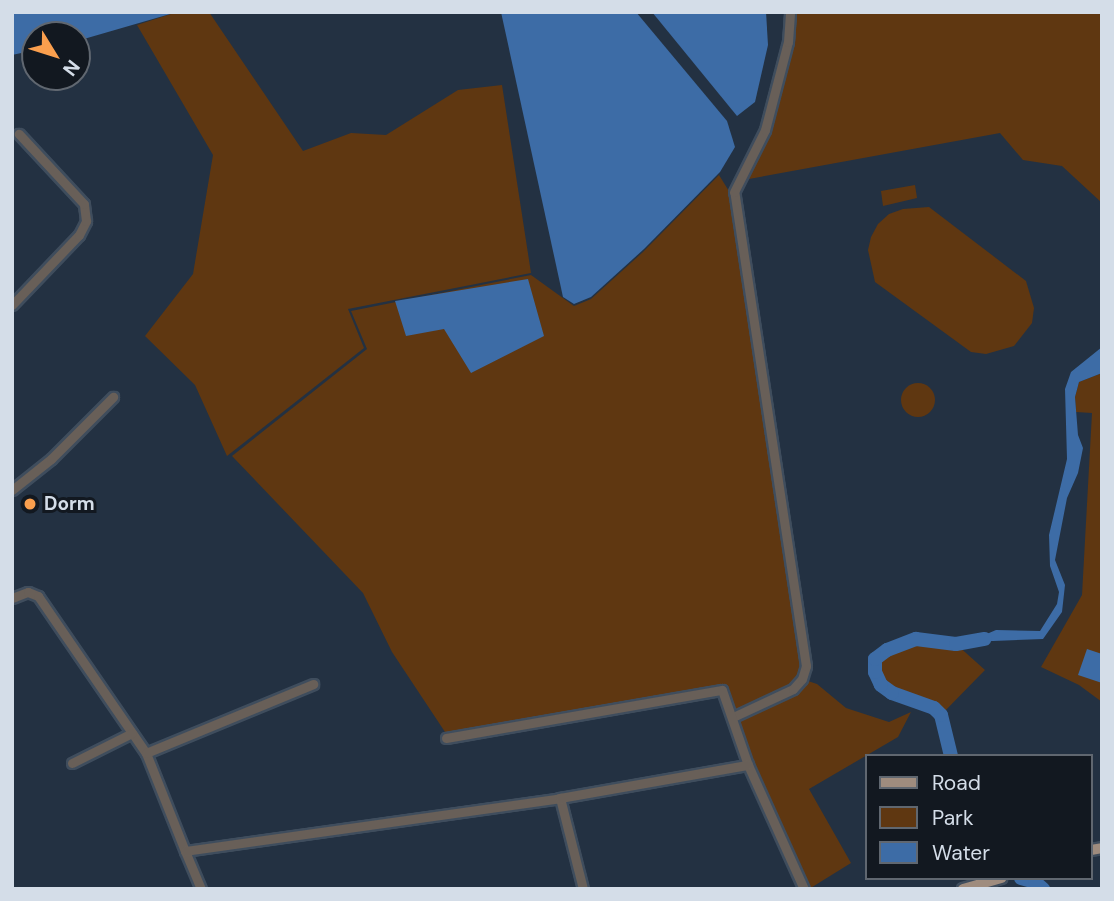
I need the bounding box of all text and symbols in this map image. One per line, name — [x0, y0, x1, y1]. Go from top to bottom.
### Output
north arrow — [21, 21, 91, 91]
text: N — [57, 55, 85, 81]
place label: Dorm — [44, 493, 95, 515]
marker: Dorm — [22, 496, 38, 512]
legend — [866, 754, 1093, 880]
text: Road — [932, 769, 981, 797]
text: Park — [932, 804, 973, 832]
text: Water — [932, 839, 990, 867]

